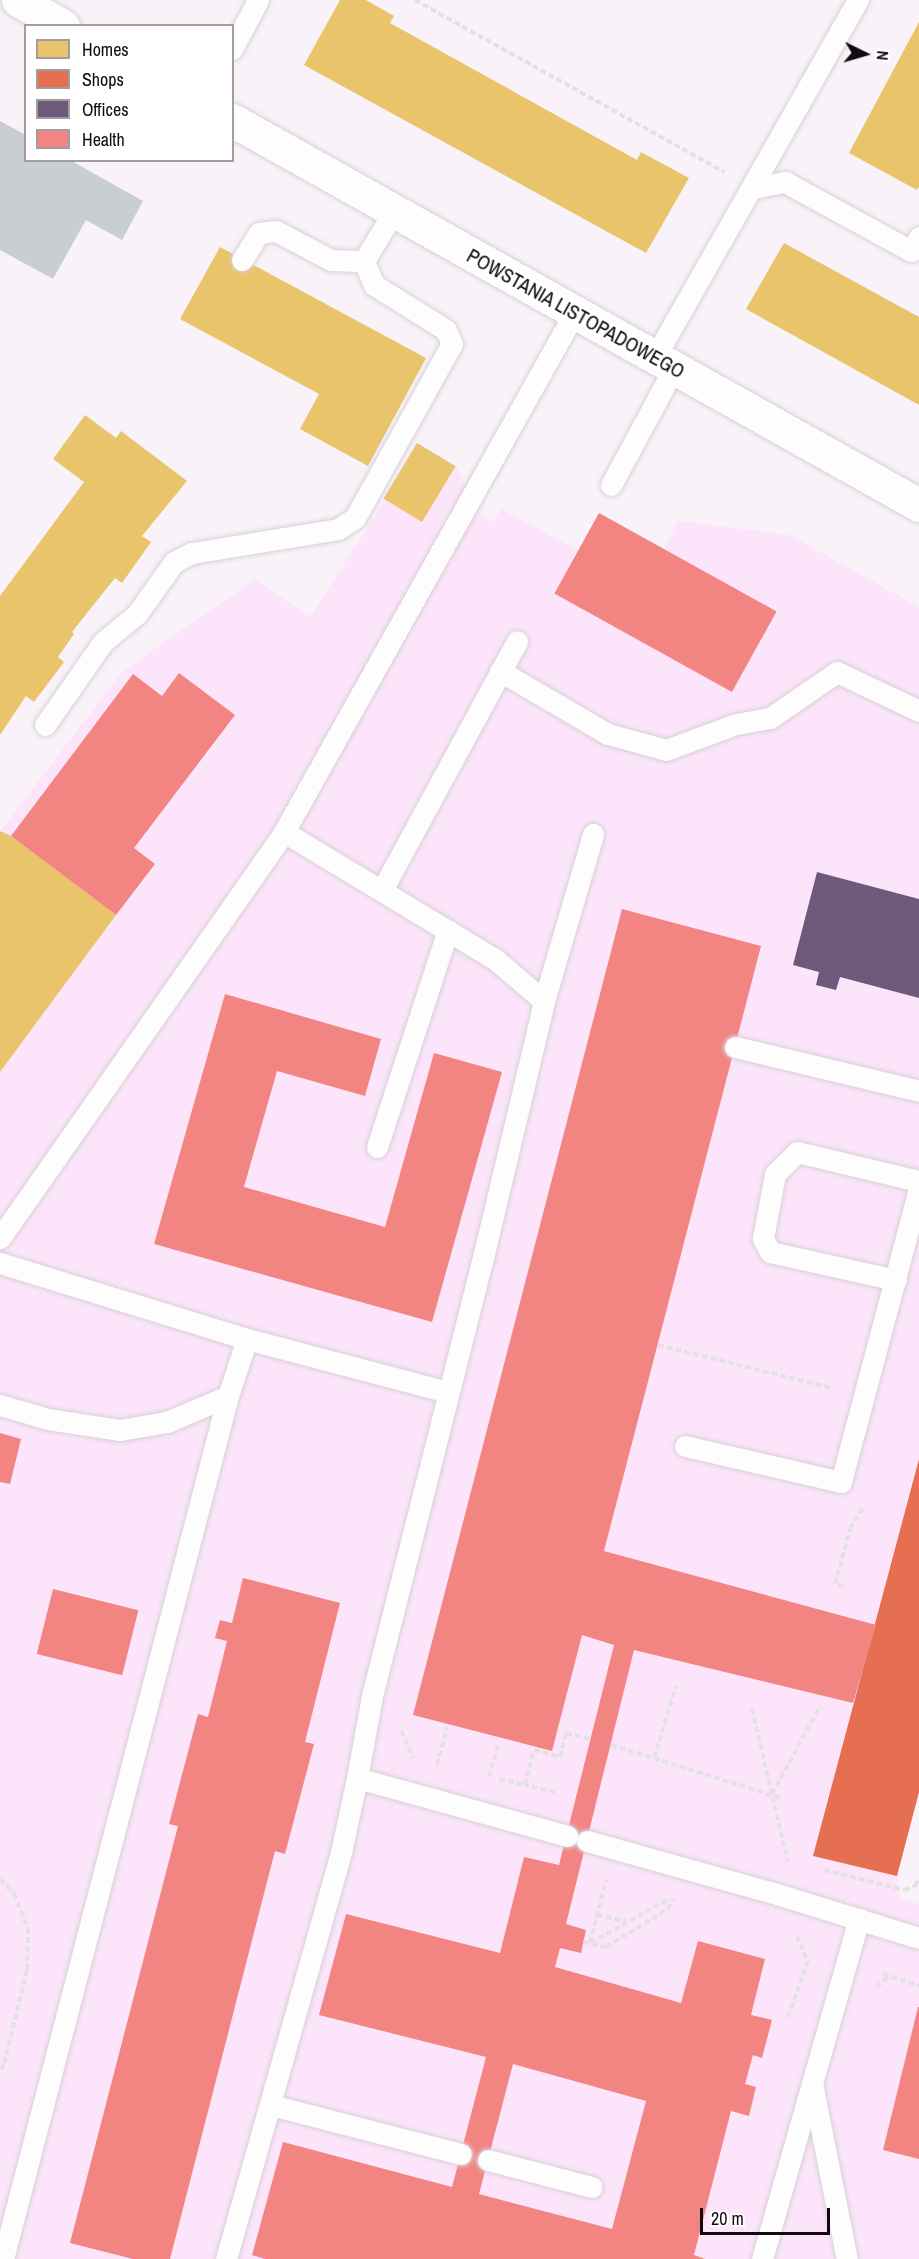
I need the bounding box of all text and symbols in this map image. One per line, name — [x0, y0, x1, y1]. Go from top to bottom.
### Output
legend — [24, 24, 234, 162]
north arrow — [835, 24, 895, 84]
text: Homes — [82, 37, 129, 62]
text: N — [872, 50, 894, 61]
text: Shops — [82, 67, 124, 92]
text: Offices — [82, 97, 129, 122]
text: Health — [82, 127, 125, 152]
street label: POWSTANIA LISTOPADOWEGO — [463, 243, 689, 383]
scale bar — [703, 2196, 834, 2234]
text: 20 m — [711, 2206, 744, 2231]

